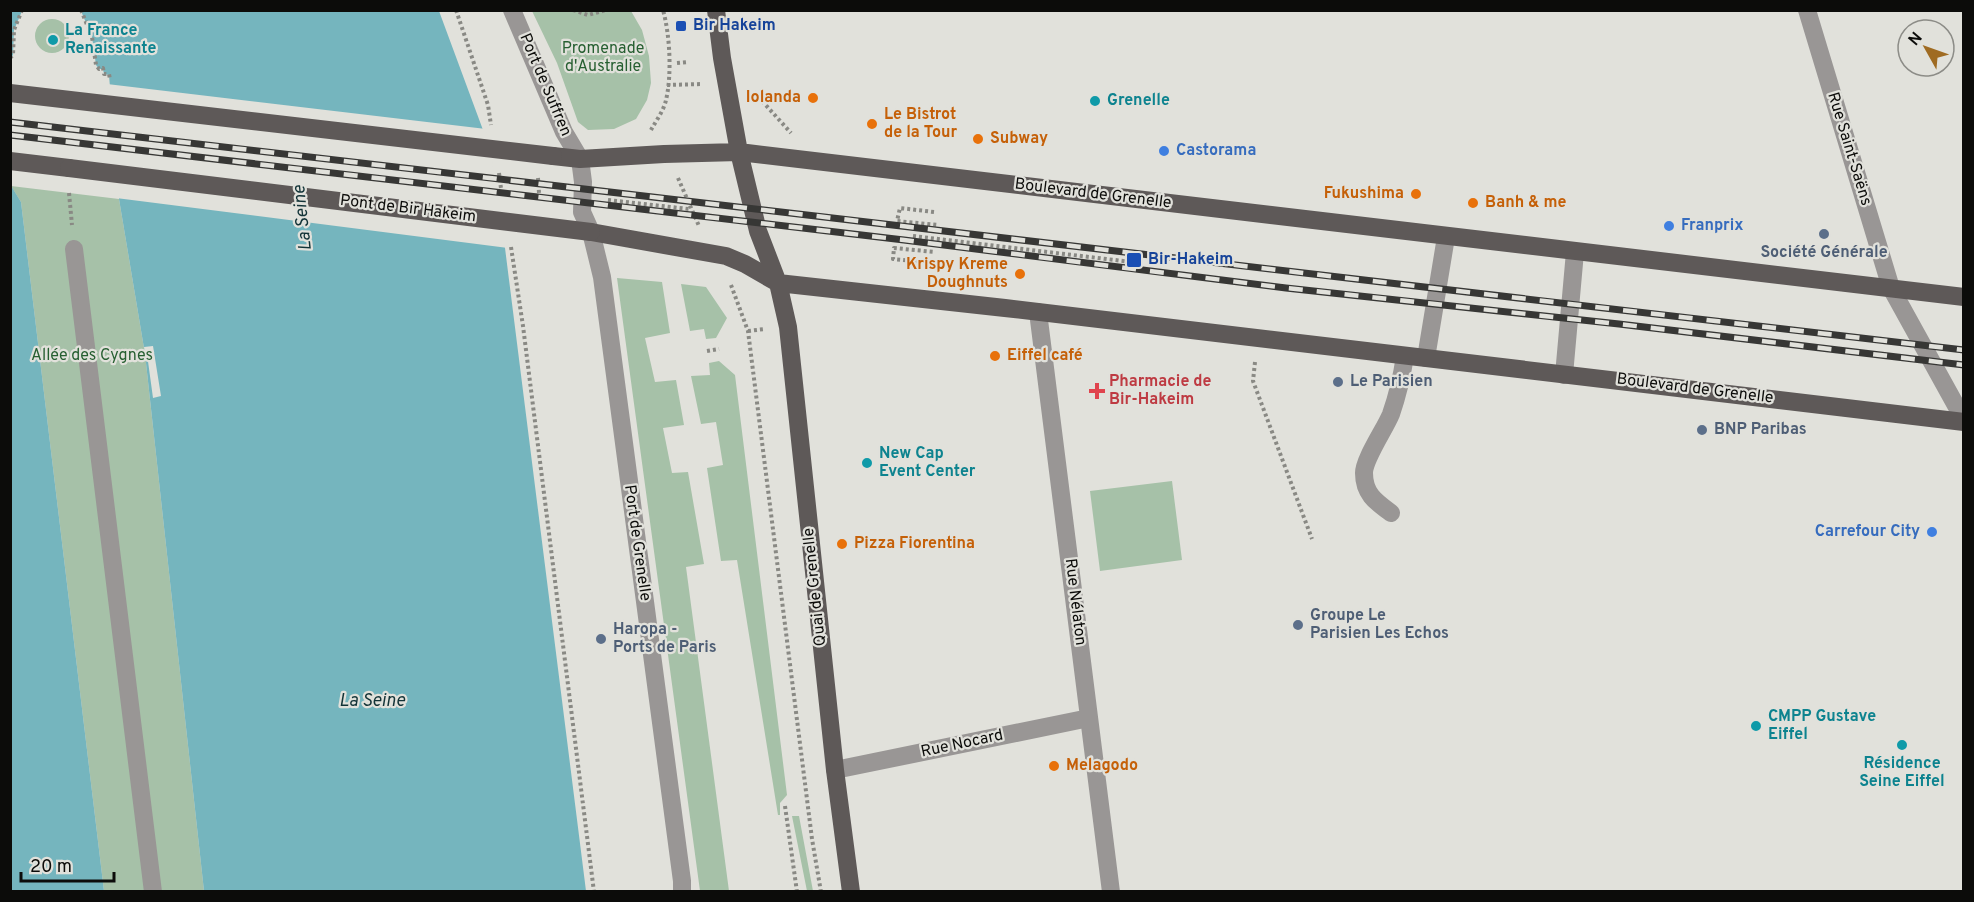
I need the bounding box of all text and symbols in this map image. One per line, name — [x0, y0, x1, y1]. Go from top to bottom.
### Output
place label: Bir Hakeim — [693, 16, 776, 36]
north arrow — [1896, 18, 1956, 78]
marker: Bir Hakeim — [674, 19, 688, 33]
place label: La France Renaissante — [65, 21, 156, 59]
text: N — [1905, 29, 1927, 50]
street label: Port de Suffren — [514, 31, 576, 139]
marker: La France Renaissante — [46, 33, 60, 47]
park label: Promenade d'Australie — [562, 39, 644, 77]
place label: Iolanda — [746, 88, 801, 108]
street label: Rue Saint-Saëns — [1822, 90, 1876, 208]
marker: Iolanda — [806, 91, 820, 105]
place label: Grenelle — [1107, 91, 1170, 111]
marker: Grenelle — [1088, 94, 1102, 108]
place label: Le Bistrot de la Tour — [884, 105, 958, 143]
marker: Le Bistrot de la Tour — [865, 117, 879, 131]
place label: Subway — [990, 129, 1048, 149]
marker: Subway — [971, 132, 985, 146]
place label: Castorama — [1176, 141, 1256, 161]
marker: Castorama — [1157, 144, 1171, 158]
street label: Boulevard de Grenelle — [1013, 174, 1173, 214]
water label: La Seine — [288, 183, 318, 252]
place label: Fukushima — [1324, 184, 1404, 204]
marker: Fukushima — [1409, 187, 1423, 201]
street label: Pont de Bir Hakeim — [339, 191, 477, 227]
place label: Banh & me — [1485, 193, 1567, 213]
marker: Banh & me — [1466, 196, 1480, 210]
place label: Franprix — [1681, 216, 1743, 236]
marker: Franprix — [1662, 219, 1676, 233]
marker: Société Générale — [1817, 227, 1831, 241]
place label: Société Générale — [1760, 243, 1888, 263]
place label: Bir-Hakeim — [1148, 250, 1233, 270]
marker: Bir-Hakeim — [1125, 251, 1143, 269]
place label: Krispy Kreme Doughnuts — [906, 255, 1008, 293]
marker: Krispy Kreme Doughnuts — [1013, 267, 1027, 281]
park label: Allée des Cygnes — [31, 346, 153, 366]
place label: Eiffel café — [1007, 346, 1083, 366]
marker: Eiffel café — [988, 349, 1002, 363]
street label: Boulevard de Grenelle — [1615, 369, 1775, 409]
place label: Pharmacie de Bir-Hakeim — [1109, 372, 1212, 410]
place label: Le Parisien — [1350, 372, 1433, 392]
marker: Le Parisien — [1331, 375, 1345, 389]
marker: Pharmacie de Bir-Hakeim — [1090, 384, 1104, 398]
place label: BNP Paribas — [1714, 420, 1807, 440]
marker: BNP Paribas — [1695, 423, 1709, 437]
place label: New Cap Event Center — [879, 444, 976, 482]
marker: New Cap Event Center — [860, 456, 874, 470]
street label: Port de Grenelle — [619, 484, 655, 602]
place label: Carrefour City — [1815, 522, 1920, 542]
marker: Carrefour City — [1925, 525, 1939, 539]
street label: Quai de Grenelle — [799, 527, 831, 647]
place label: Pizza Fiorentina — [854, 534, 975, 554]
marker: Pizza Fiorentina — [835, 537, 849, 551]
street label: Rue Nélaton — [1060, 557, 1090, 647]
place label: Groupe Le Parisien Les Echos — [1310, 606, 1449, 644]
marker: Groupe Le Parisien Les Echos — [1291, 618, 1305, 632]
place label: Haropa - Ports de Paris — [613, 620, 717, 658]
marker: Haropa - Ports de Paris — [594, 632, 608, 646]
water label: La Seine — [339, 690, 406, 713]
place label: CMPP Gustave Eiffel — [1768, 707, 1876, 745]
marker: CMPP Gustave Eiffel — [1749, 719, 1763, 733]
street label: Rue Nocard — [919, 726, 1005, 762]
marker: Résidence Seine Eiffel — [1895, 738, 1909, 752]
place label: Résidence Seine Eiffel — [1859, 754, 1945, 792]
place label: Melagodo — [1066, 756, 1138, 776]
marker: Melagodo — [1047, 759, 1061, 773]
scale bar — [21, 845, 114, 883]
text: 20 m — [30, 856, 72, 879]

